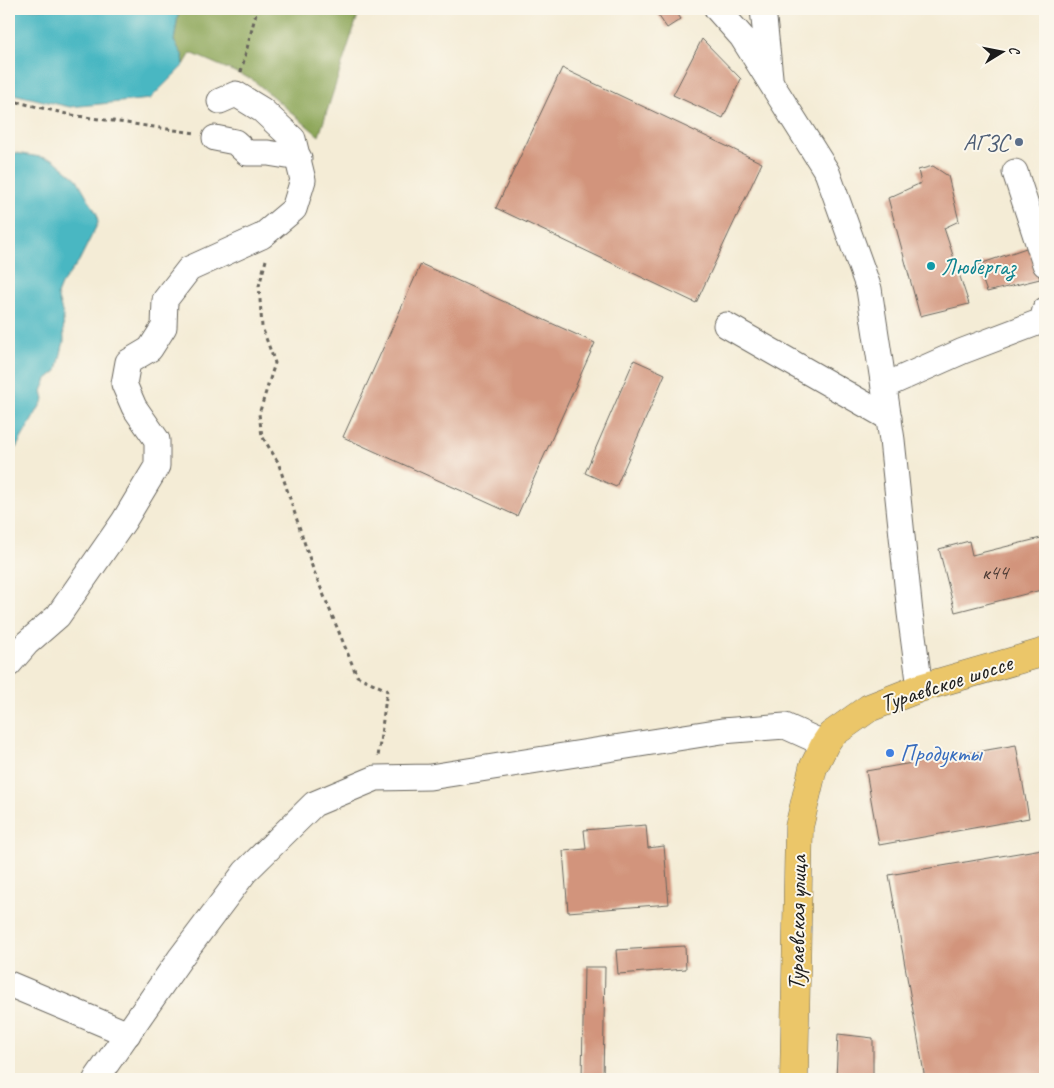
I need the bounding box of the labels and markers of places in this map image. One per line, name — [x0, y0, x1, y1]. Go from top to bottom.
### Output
place label: АГЗС — [963, 127, 1011, 157]
marker: АГЗС — [1013, 136, 1025, 148]
place label: Любергаз — [941, 251, 1018, 282]
marker: Любергаз — [925, 260, 937, 272]
place label: Продукты — [900, 738, 984, 768]
marker: Продукты — [884, 747, 896, 759]

